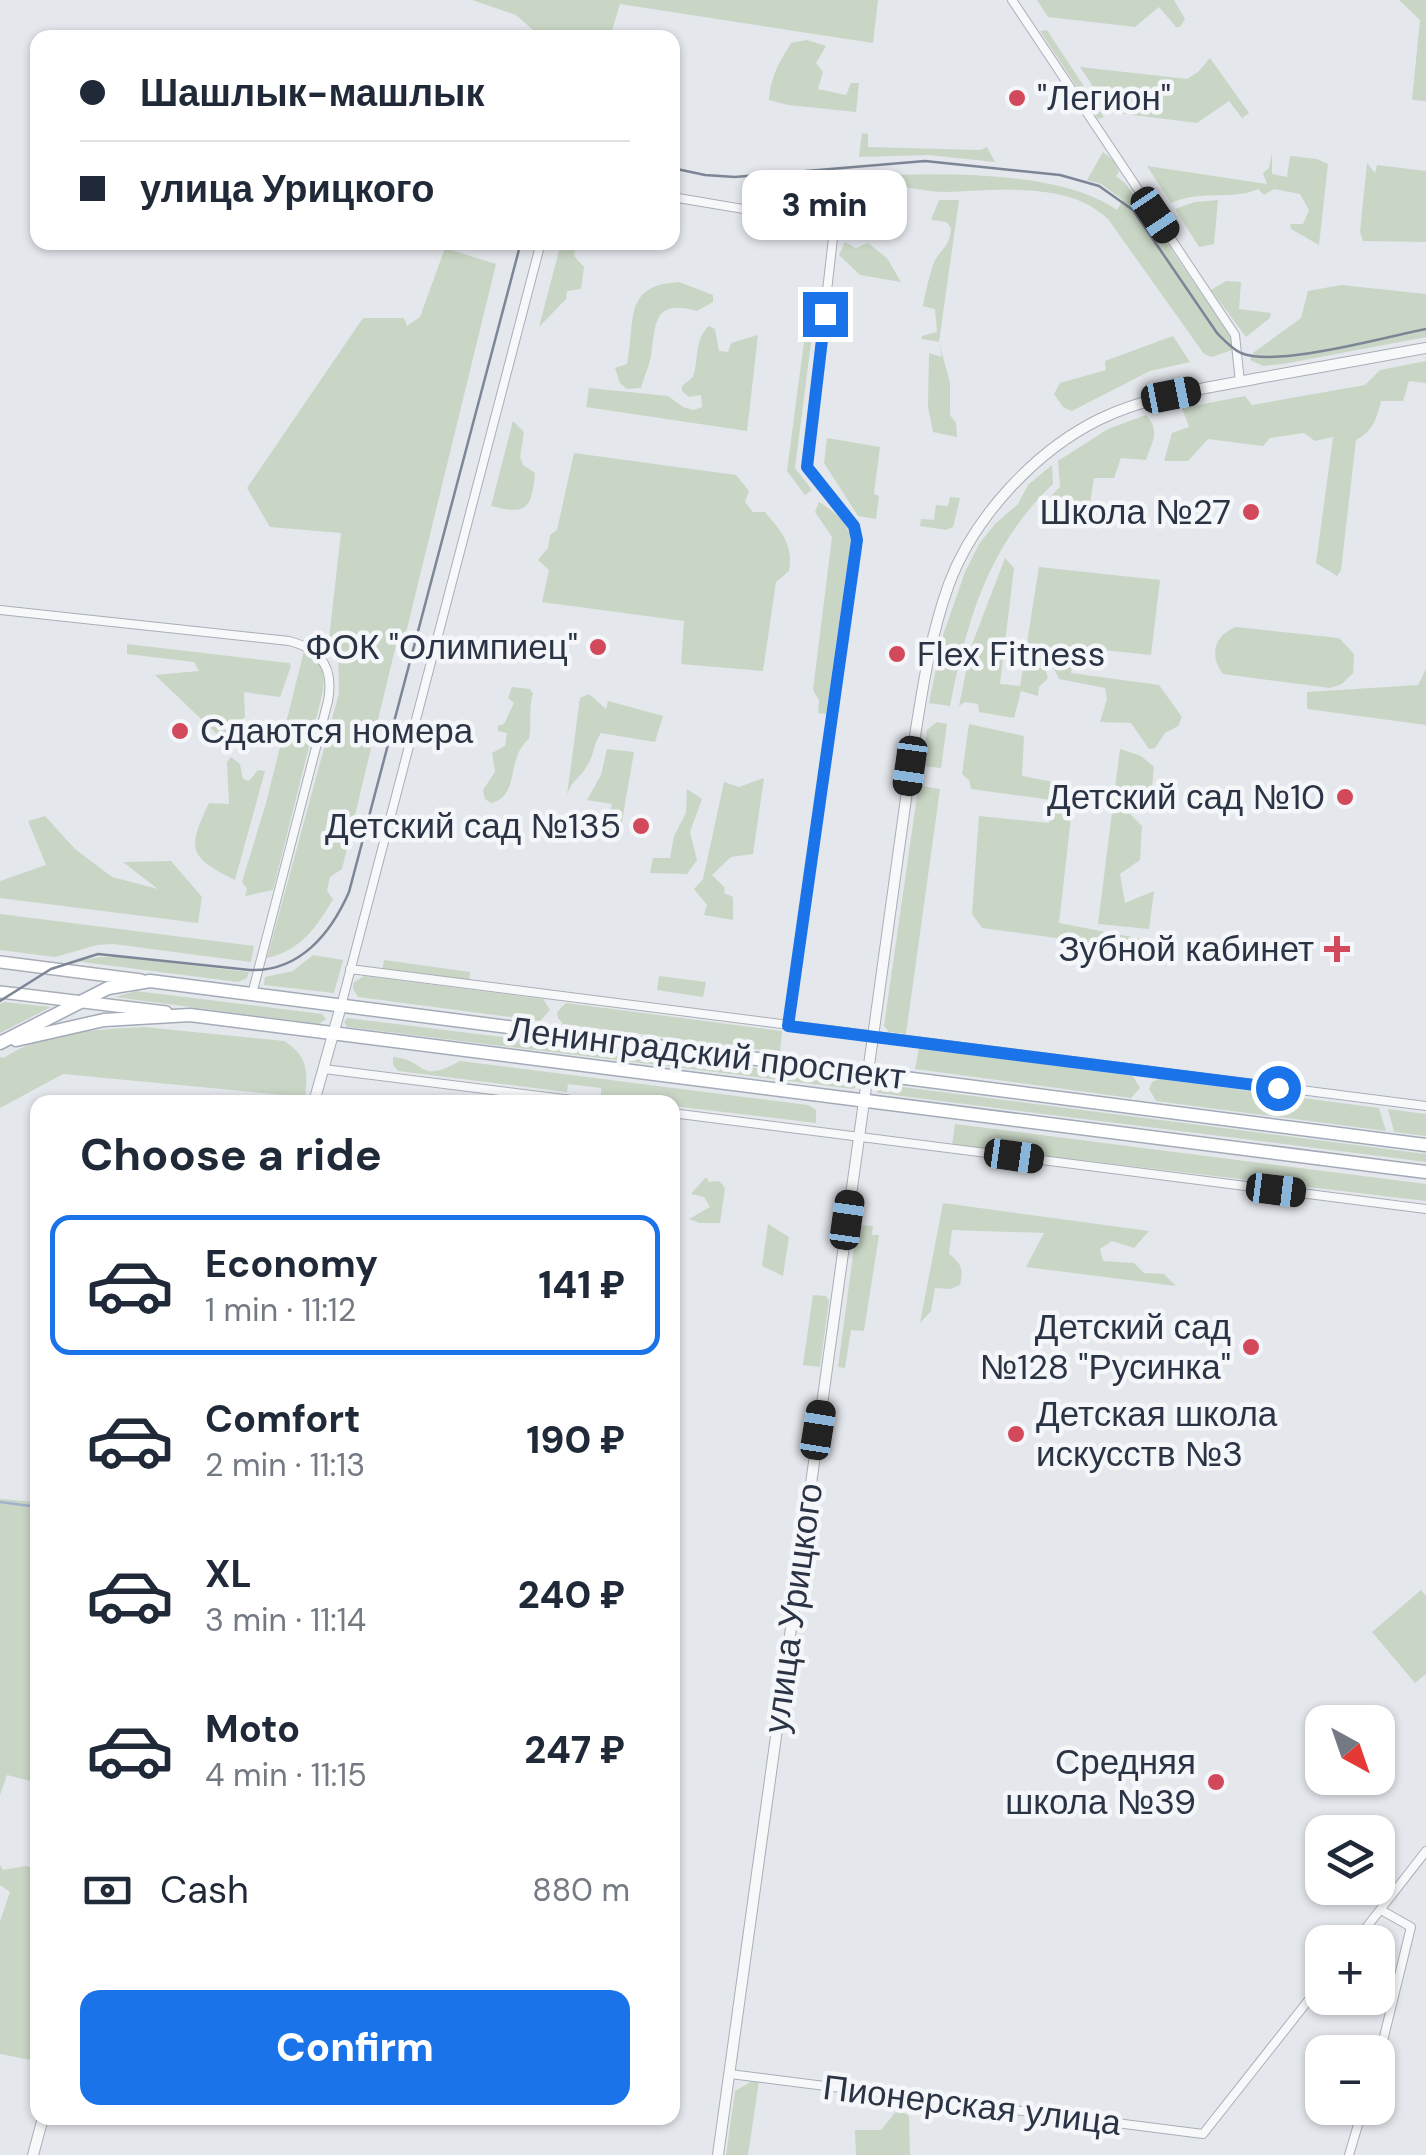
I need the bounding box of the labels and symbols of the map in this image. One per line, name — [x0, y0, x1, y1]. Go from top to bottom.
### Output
place label: "Легион" — [1037, 75, 1171, 121]
marker: "Легион" — [1006, 87, 1028, 109]
callout: 3 min — [742, 169, 908, 239]
car — [1126, 182, 1184, 248]
route end — [803, 292, 848, 337]
car — [1139, 375, 1203, 415]
place label: Школа №27 — [1040, 489, 1231, 535]
marker: Школа №27 — [1240, 501, 1262, 523]
place label: ФОК "Олимпиец" — [305, 624, 578, 670]
place label: Flex Fitness — [917, 631, 1105, 677]
marker: ФОК "Олимпиец" — [587, 636, 609, 658]
marker: Flex Fitness — [886, 643, 908, 665]
place label: Сдаются номера — [200, 708, 474, 754]
marker: Сдаются номера — [169, 720, 191, 742]
car — [891, 734, 929, 798]
place label: Детский сад №10 — [1047, 774, 1325, 820]
marker: Детский сад №10 — [1334, 786, 1356, 808]
place label: Детский сад №135 — [325, 803, 621, 849]
marker: Детский сад №135 — [630, 815, 652, 837]
place label: Зубной кабинет — [1058, 926, 1314, 972]
marker: Зубной кабинет — [1324, 936, 1350, 962]
street label: Ленинградский проспект — [506, 1006, 908, 1100]
route start — [1256, 1066, 1301, 1111]
car — [982, 1137, 1046, 1175]
car — [1244, 1171, 1308, 1209]
car — [828, 1188, 866, 1252]
place label: Детский сад №128 "Русинка" — [980, 1304, 1231, 1390]
marker: Детский сад №128 "Русинка" — [1240, 1336, 1262, 1358]
place label: Детская школа искусств №3 — [1036, 1391, 1278, 1477]
car — [798, 1398, 838, 1462]
marker: Детская школа искусств №3 — [1005, 1423, 1027, 1445]
street label: улица Урицкого — [753, 1480, 833, 1736]
north arrow — [1305, 1705, 1395, 1795]
place label: Средняя школа №39 — [1005, 1739, 1196, 1825]
marker: Средняя школа №39 — [1205, 1771, 1227, 1793]
street label: Пионерская улица — [820, 2064, 1124, 2146]

